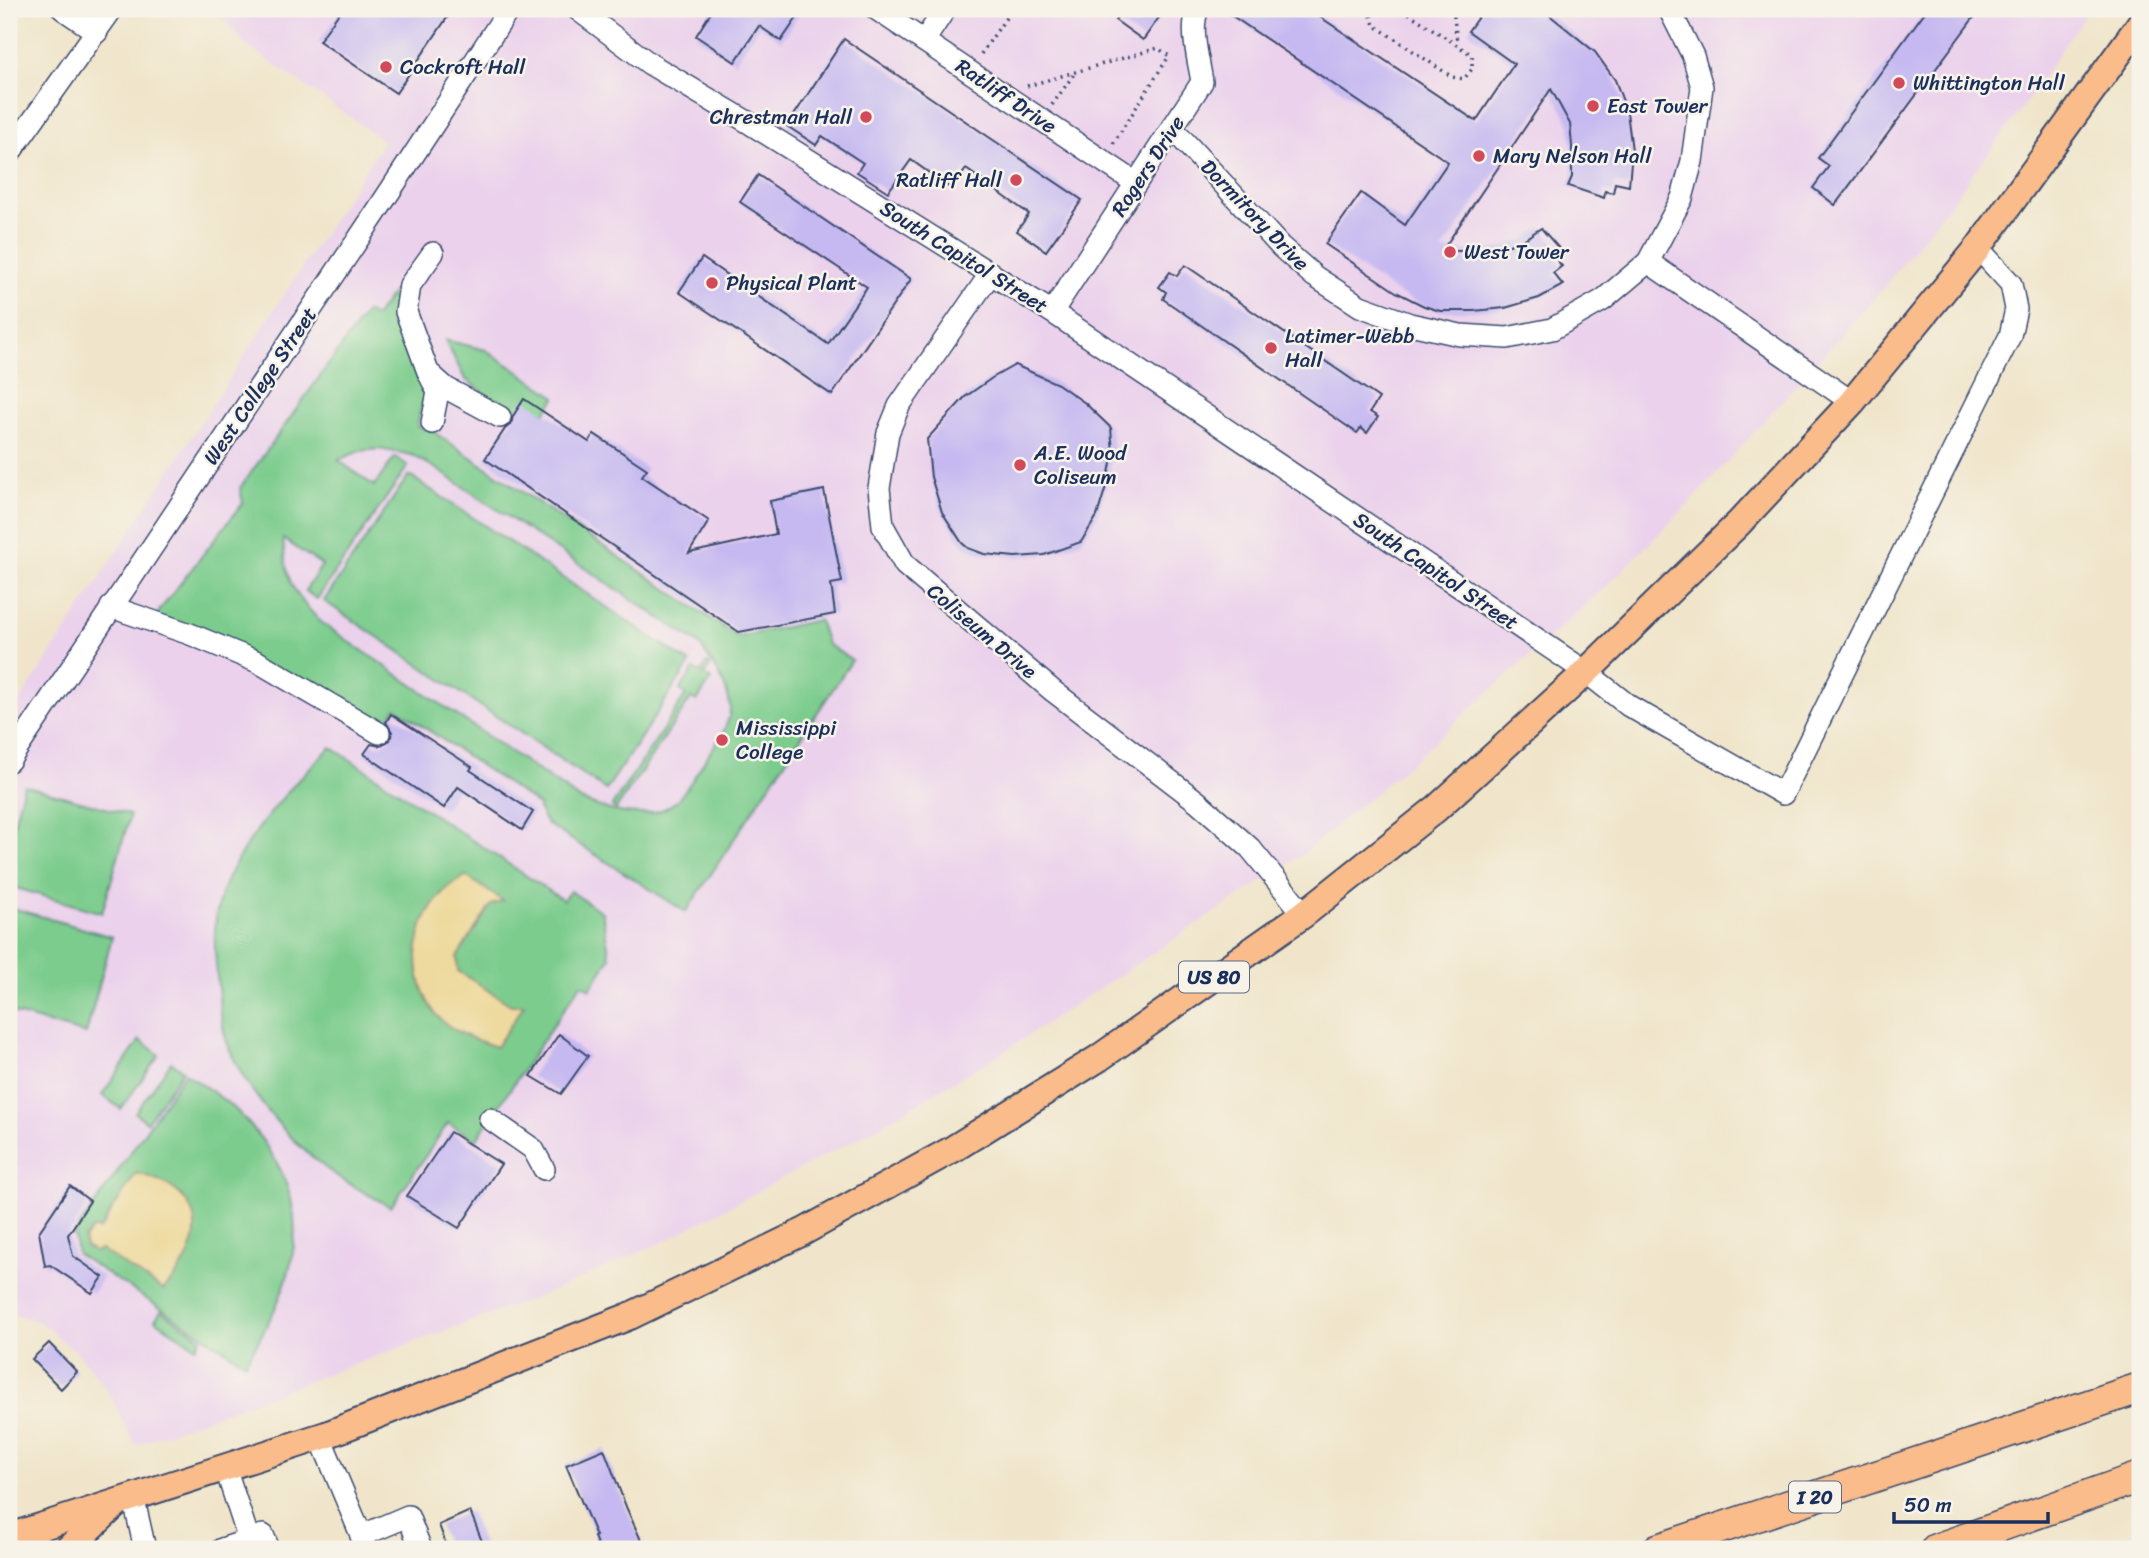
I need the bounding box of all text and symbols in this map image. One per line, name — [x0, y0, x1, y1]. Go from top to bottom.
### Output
place label: Cockroft Hall — [400, 48, 526, 86]
street label: Ratliff Drive — [947, 48, 1065, 144]
marker: Cockroft Hall — [378, 59, 394, 75]
place label: Whittington Hall — [1913, 64, 2066, 102]
marker: Whittington Hall — [1891, 75, 1907, 91]
place label: East Tower — [1607, 87, 1709, 125]
place label: Chrestman Hall — [710, 98, 853, 136]
marker: East Tower — [1585, 98, 1601, 114]
street label: Rogers Drive — [1101, 107, 1195, 225]
marker: Chrestman Hall — [858, 109, 874, 125]
place label: Mary Nelson Hall — [1493, 137, 1652, 175]
marker: Mary Nelson Hall — [1471, 148, 1487, 164]
street label: Dormitory Drive — [1191, 150, 1319, 281]
place label: Ratliff Hall — [896, 161, 1003, 199]
marker: Ratliff Hall — [1008, 172, 1024, 188]
street label: South Capitol Street — [872, 190, 1056, 324]
place label: West Tower — [1464, 233, 1570, 271]
marker: West Tower — [1442, 244, 1458, 260]
place label: Physical Plant — [726, 264, 857, 302]
marker: Physical Plant — [704, 275, 720, 291]
street label: West College Street — [193, 299, 327, 473]
place label: Latimer-Webb Hall — [1285, 317, 1415, 379]
marker: Latimer-Webb Hall — [1263, 340, 1279, 356]
place label: A.E. Wood Coliseum — [1033, 434, 1128, 496]
marker: A.E. Wood Coliseum — [1012, 457, 1028, 473]
street label: South Capitol Street — [1345, 501, 1527, 641]
street label: Coliseum Drive — [918, 573, 1046, 689]
place label: Mississippi College — [736, 709, 837, 771]
marker: Mississippi College — [714, 732, 730, 748]
road number: US 80 — [1179, 962, 1249, 993]
scale bar — [1894, 1481, 2048, 1525]
road number: I 20 — [1789, 1482, 1841, 1512]
text: 50 m — [1904, 1486, 1952, 1524]

